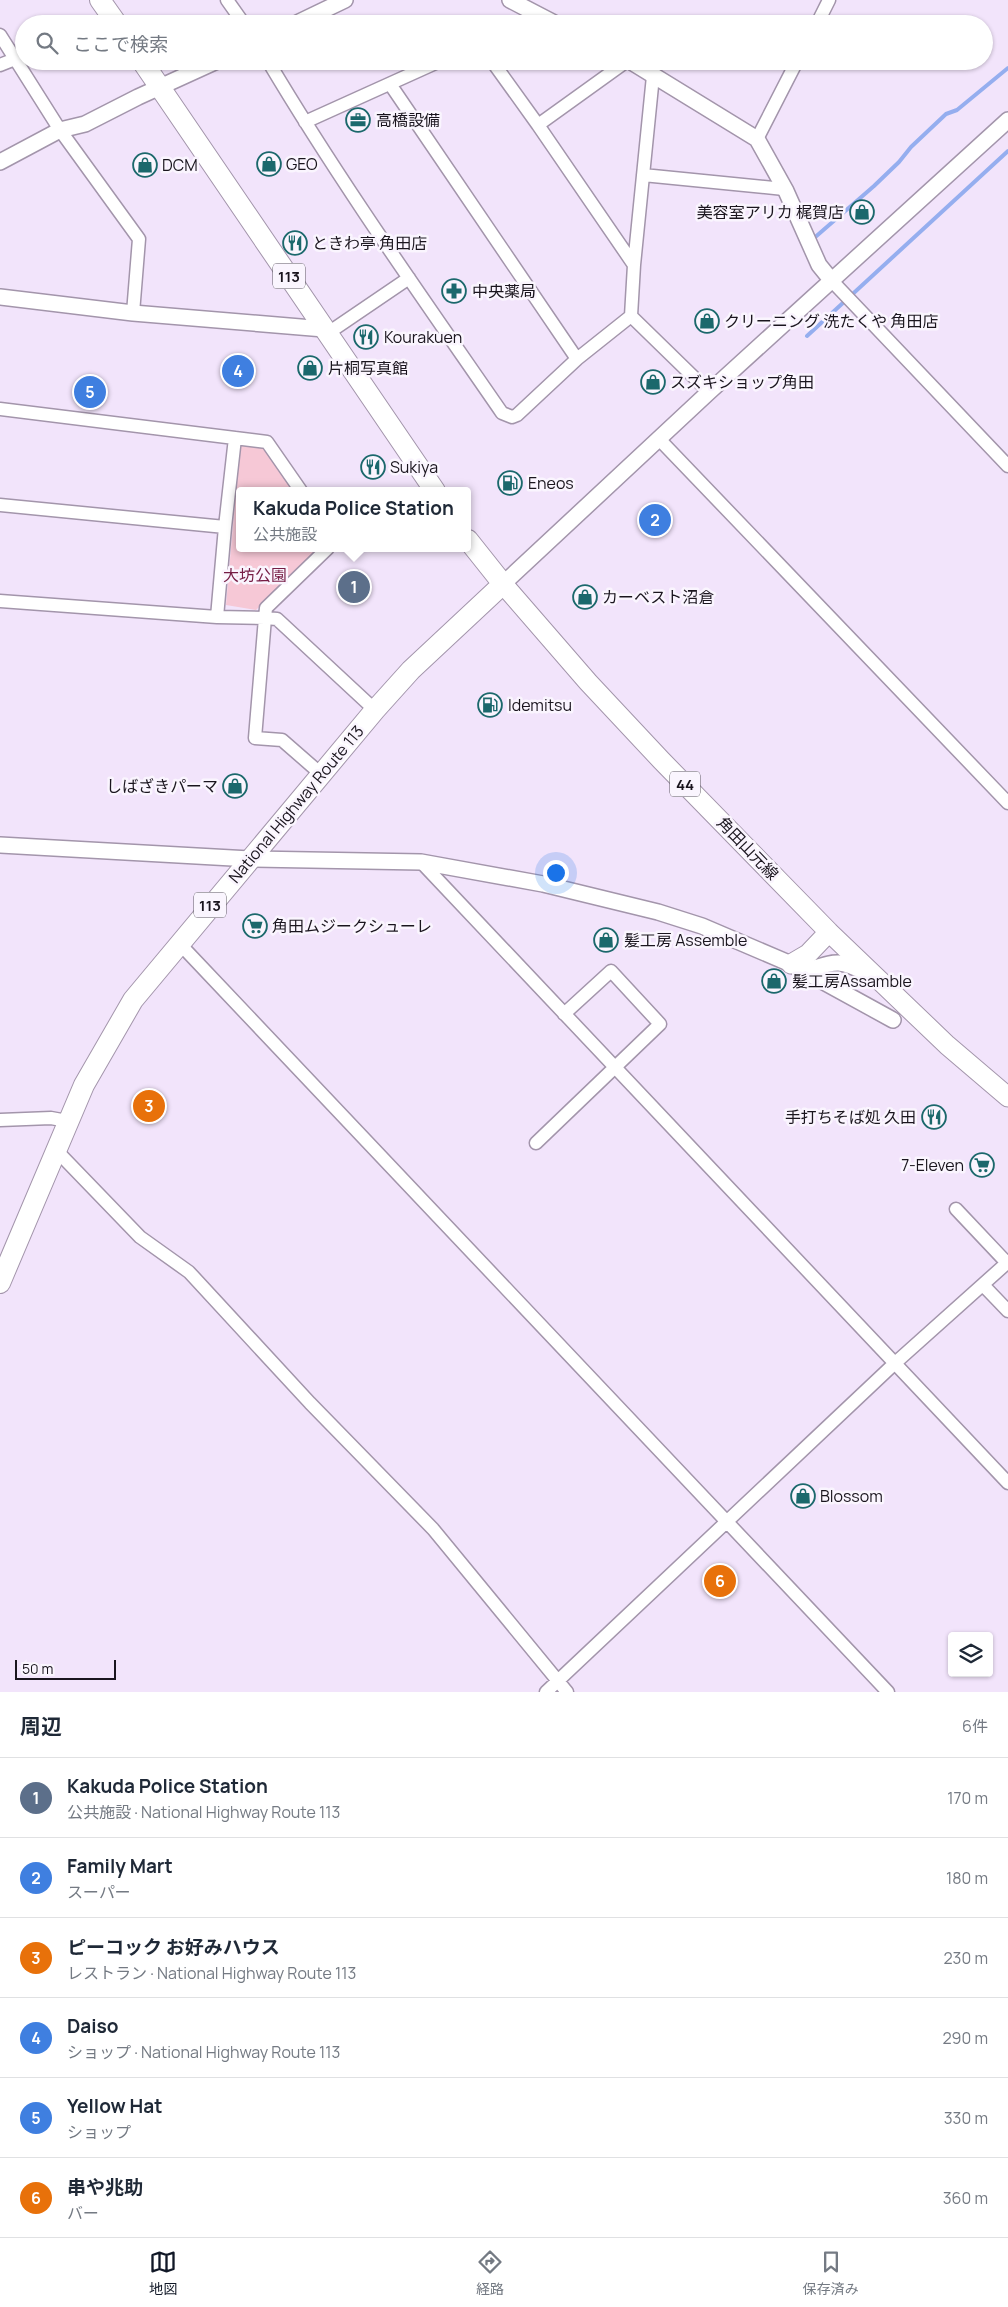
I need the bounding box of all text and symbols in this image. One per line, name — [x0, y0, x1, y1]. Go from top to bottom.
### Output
search box — [15, 15, 993, 70]
icon: search — [33, 29, 61, 57]
text: ここで検索 — [73, 31, 168, 57]
office icon: 高橋設備 — [345, 107, 371, 133]
place label: 高橋設備 — [376, 109, 440, 131]
shop icon: GEO — [256, 151, 282, 177]
shop icon: DCM — [132, 152, 158, 178]
place label: GEO — [286, 153, 318, 175]
place label: DCM — [162, 154, 198, 176]
shop icon: 美容室アリカ 梶賀店 — [849, 199, 875, 225]
place label: 美容室アリカ 梶賀店 — [697, 201, 844, 223]
restaurant icon: ときわ亭 角田店 — [282, 230, 308, 256]
place label: ときわ亭 角田店 — [312, 232, 427, 254]
road number: 113 — [273, 264, 305, 288]
pharmacy icon: 中央薬局 — [441, 278, 467, 304]
place label: 中央薬局 — [472, 280, 536, 302]
shop icon: クリーニング 洗たくや 角田店 — [694, 308, 720, 334]
place label: クリーニング 洗たくや 角田店 — [724, 310, 938, 332]
restaurant icon: Kourakuen — [353, 324, 379, 350]
place label: Kourakuen — [384, 326, 462, 348]
pin: 4 — [222, 352, 254, 390]
shop icon: 片桐写真館 — [297, 355, 323, 381]
place label: 片桐写真館 — [328, 357, 408, 379]
shop icon: スズキショップ角田 — [640, 369, 666, 395]
place label: スズキショップ角田 — [670, 371, 814, 393]
pin: 5 — [74, 373, 106, 411]
restaurant icon: Sukiya — [360, 454, 386, 480]
place label: Sukiya — [390, 456, 438, 478]
fuel station icon: Eneos — [497, 470, 523, 496]
place label: Eneos — [528, 472, 574, 494]
popup — [236, 487, 471, 552]
text: Kakuda Police Station — [253, 495, 454, 521]
pin: 2 — [639, 501, 671, 539]
text: 公共施設 — [253, 523, 317, 545]
park label: 大坊公園 — [223, 564, 287, 586]
pin: 1 — [338, 568, 370, 606]
shop icon: カーベスト沼倉 — [572, 584, 598, 610]
place label: カーベスト沼倉 — [602, 586, 714, 608]
fuel station icon: Idemitsu — [477, 692, 503, 718]
place label: Idemitsu — [508, 694, 572, 716]
street label: National Highway Route 113 — [224, 721, 368, 887]
road number: 44 — [670, 772, 700, 796]
shop icon: しばざきパーマ — [222, 773, 248, 799]
place label: しばざきパーマ — [106, 775, 218, 797]
street label: 角田山元線 — [712, 812, 784, 884]
your location — [543, 860, 569, 886]
road number: 113 — [194, 892, 226, 918]
supermarket icon: 角田ムジークシューレ — [242, 913, 268, 939]
place label: 角田ムジークシューレ — [272, 915, 432, 937]
shop icon: 髪工房 Assemble — [593, 927, 619, 953]
place label: 髪工房 Assemble — [624, 929, 747, 951]
shop icon: 髪工房Assamble — [761, 968, 787, 994]
place label: 髪工房Assamble — [792, 970, 912, 992]
pin: 3 — [133, 1087, 165, 1125]
restaurant icon: 手打ちそば処 久田 — [921, 1104, 947, 1130]
place label: 手打ちそば処 久田 — [785, 1106, 916, 1128]
supermarket icon: 7-Eleven — [969, 1152, 995, 1178]
place label: 7-Eleven — [901, 1154, 964, 1176]
shop icon: Blossom — [790, 1483, 816, 1509]
place label: Blossom — [820, 1485, 883, 1507]
pin: 6 — [704, 1562, 736, 1600]
map controls — [948, 1632, 993, 1677]
button: layers — [948, 1632, 993, 1677]
scale bar — [15, 1657, 116, 1680]
text: 50 m — [22, 1659, 53, 1678]
text: 周辺 — [20, 1712, 62, 1740]
text: 6件 — [962, 1715, 988, 1737]
text: Kakuda Police Station — [67, 1773, 268, 1799]
text: 1 — [32, 1787, 40, 1809]
text: 170 m — [947, 1787, 988, 1809]
text: 公共施設 · National Highway Route 113 — [67, 1801, 340, 1823]
text: Family Mart — [67, 1853, 173, 1879]
text: 2 — [31, 1867, 41, 1889]
text: 180 m — [946, 1867, 988, 1889]
text: スーパー — [67, 1881, 131, 1903]
text: ピーコック お好みハウス — [67, 1934, 280, 1960]
text: 3 — [31, 1947, 41, 1969]
text: 230 m — [944, 1947, 988, 1969]
text: レストラン · National Highway Route 113 — [67, 1962, 356, 1984]
text: Daiso — [67, 2013, 119, 2039]
text: 4 — [31, 2027, 41, 2049]
text: 290 m — [942, 2027, 988, 2049]
text: ショップ · National Highway Route 113 — [67, 2041, 340, 2063]
text: Yellow Hat — [67, 2093, 163, 2119]
text: 5 — [31, 2107, 41, 2129]
text: 330 m — [944, 2107, 988, 2129]
text: ショップ — [67, 2121, 131, 2143]
text: 串や兆助 — [67, 2174, 143, 2200]
text: 6 — [31, 2187, 41, 2209]
text: 360 m — [943, 2187, 988, 2209]
text: バー — [67, 2202, 99, 2224]
tab: 地図 — [149, 2248, 177, 2298]
tab: 経路 — [476, 2248, 504, 2298]
tab: 保存済み — [803, 2248, 859, 2298]

